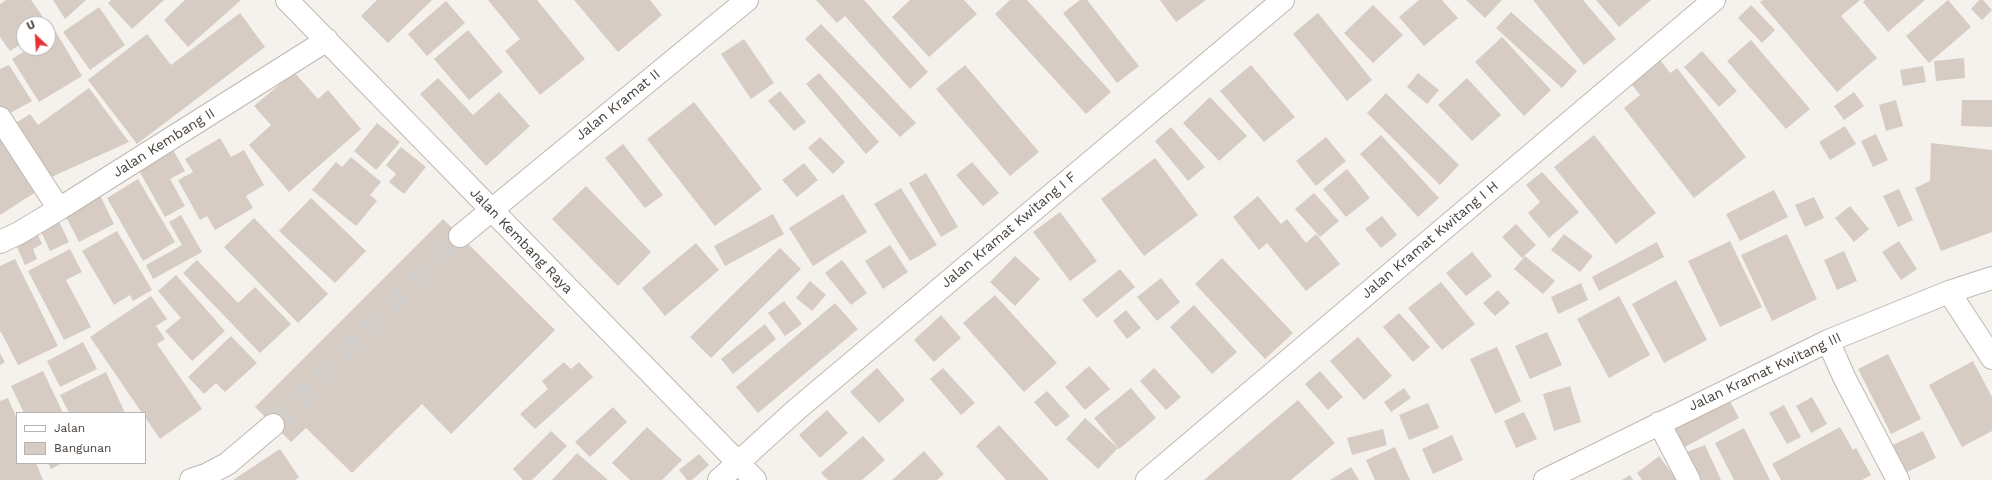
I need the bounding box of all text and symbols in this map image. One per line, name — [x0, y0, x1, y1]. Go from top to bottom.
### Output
north arrow — [16, 16, 56, 56]
text: U — [25, 18, 37, 33]
street label: Jalan Kramat II — [572, 66, 664, 144]
street label: Jalan Kembang II — [110, 105, 218, 181]
street label: Jalan Kramat Kwitang I F — [938, 168, 1080, 292]
street label: Jalan Kramat Kwitang I H — [1358, 178, 1502, 302]
street label: Jalan Kembang Raya — [466, 185, 576, 297]
street label: Jalan Kramat Kwitang III — [1686, 329, 1844, 415]
legend — [16, 412, 146, 464]
text: Jalan — [54, 421, 85, 435]
text: Bangunan — [54, 441, 112, 455]

